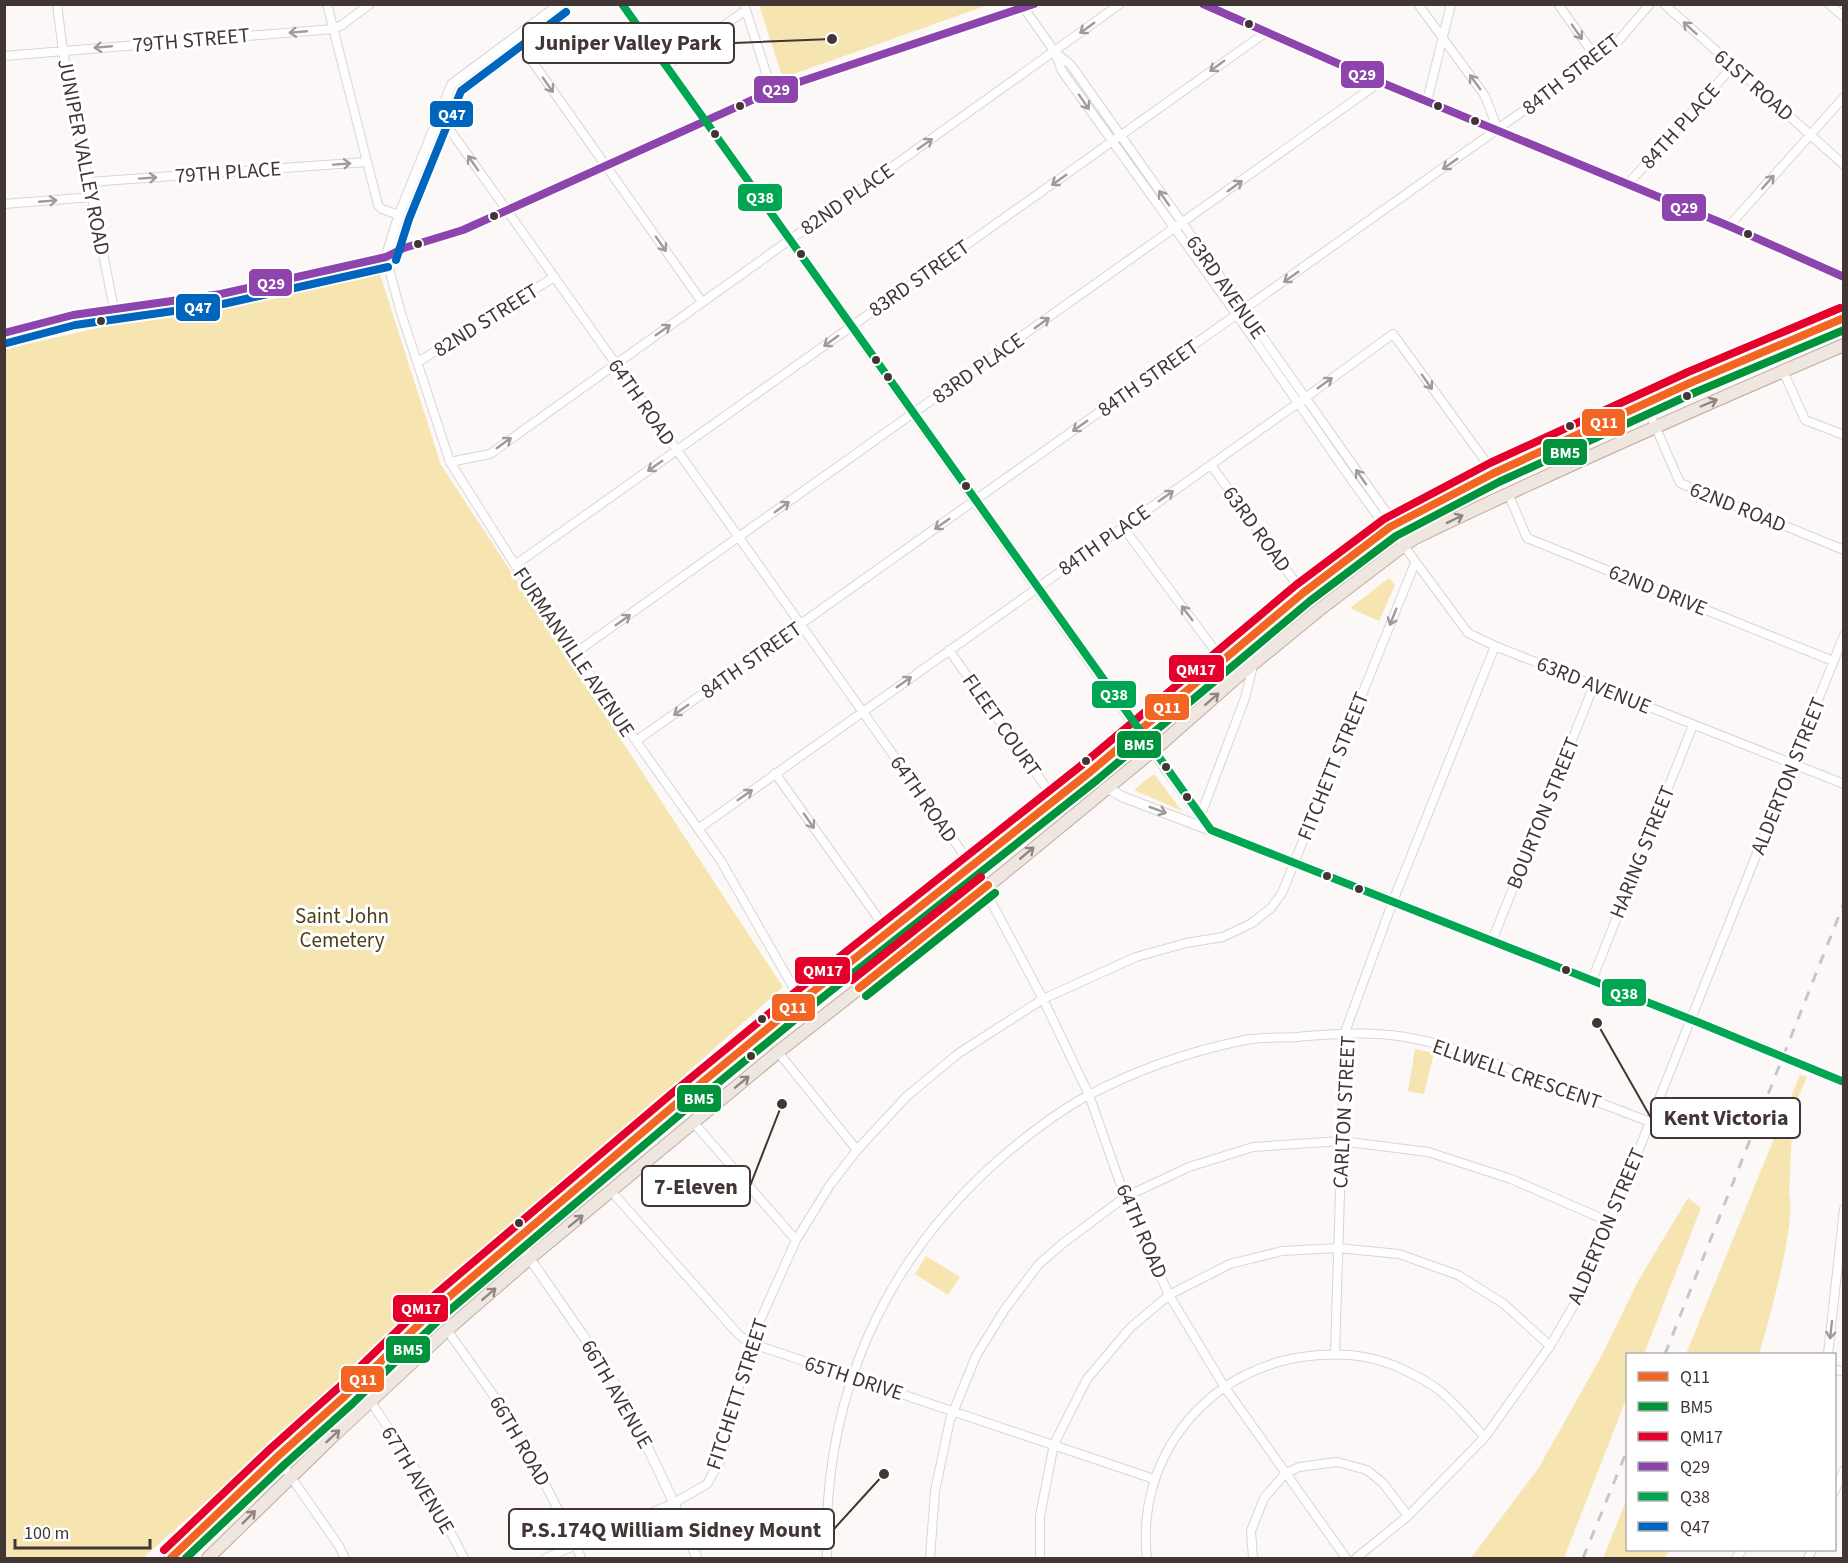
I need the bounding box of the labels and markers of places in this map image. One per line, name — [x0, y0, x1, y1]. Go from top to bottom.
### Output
unlabelled marker — [1243, 18, 1255, 30]
callout: Juniper Valley Park — [523, 23, 734, 63]
unlabelled marker — [734, 100, 746, 112]
unlabelled marker — [1432, 100, 1444, 112]
unlabelled marker — [1469, 115, 1481, 127]
unlabelled marker — [709, 128, 721, 140]
unlabelled marker — [488, 210, 500, 222]
unlabelled marker — [1742, 228, 1754, 240]
unlabelled marker — [412, 238, 424, 250]
unlabelled marker — [795, 248, 807, 260]
unlabelled marker — [95, 315, 107, 327]
unlabelled marker — [870, 354, 882, 366]
unlabelled marker — [882, 371, 894, 383]
unlabelled marker — [1681, 390, 1693, 402]
unlabelled marker — [1564, 420, 1576, 432]
unlabelled marker — [960, 480, 972, 492]
unlabelled marker — [1080, 755, 1092, 767]
unlabelled marker — [1160, 761, 1172, 773]
unlabelled marker — [1181, 791, 1193, 803]
unlabelled marker — [1321, 870, 1333, 882]
unlabelled marker — [1353, 883, 1365, 895]
unlabelled marker — [1560, 964, 1572, 976]
unlabelled marker — [756, 1013, 768, 1025]
unlabelled marker — [745, 1050, 757, 1062]
callout: Kent Victoria — [1651, 1098, 1800, 1138]
callout: 7-Eleven — [642, 1166, 750, 1206]
unlabelled marker — [513, 1217, 525, 1229]
callout: P.S.174Q William Sidney Mount — [509, 1509, 834, 1549]

